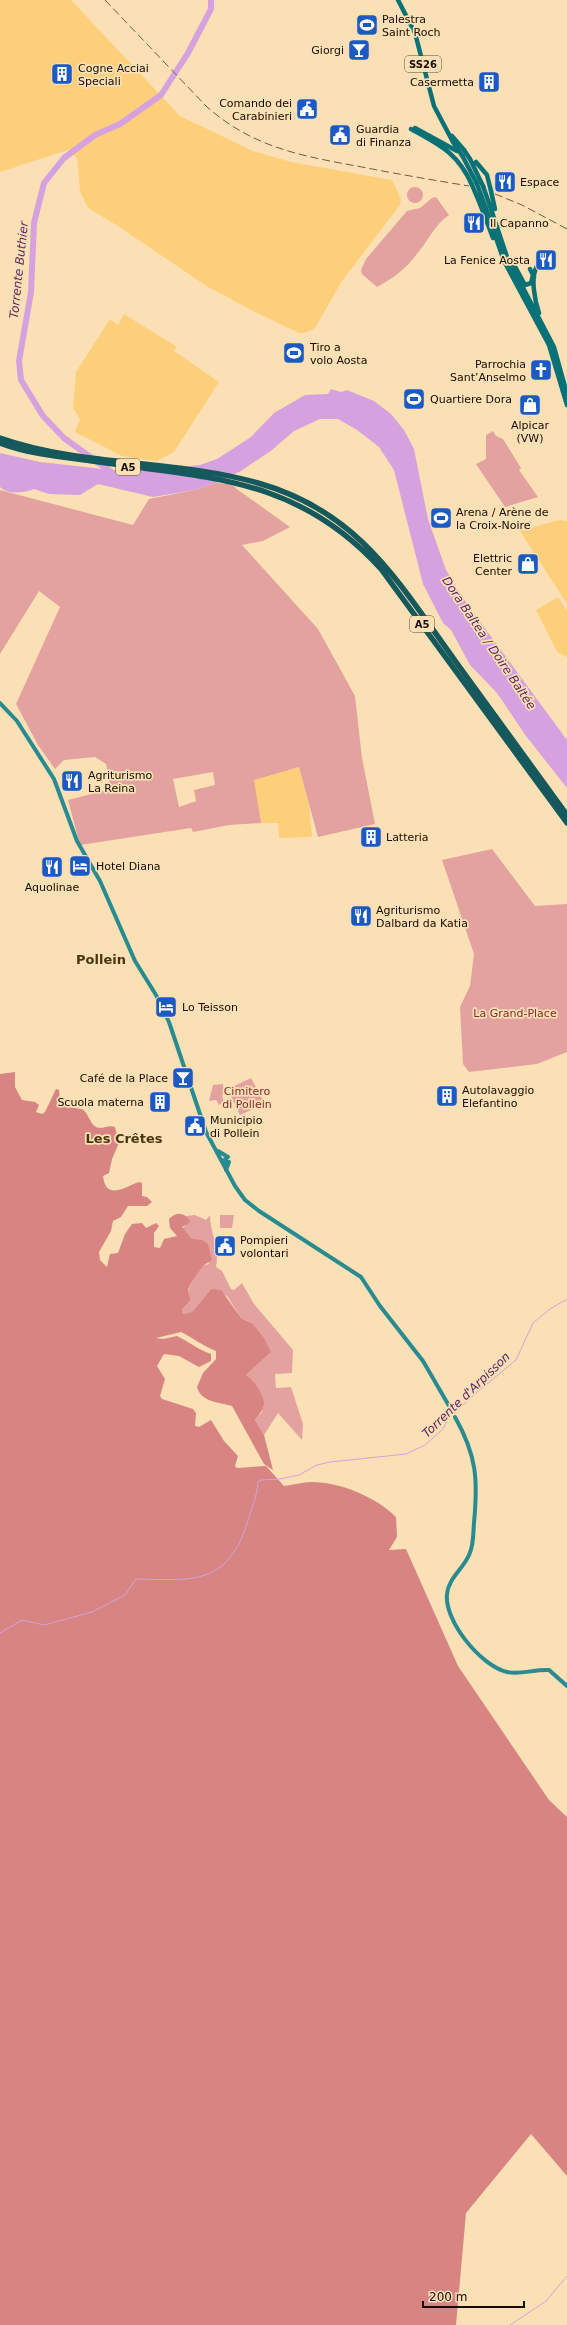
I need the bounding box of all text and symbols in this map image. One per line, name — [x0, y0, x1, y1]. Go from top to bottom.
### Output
sports icon: Palestra Saint Roch — [354, 12, 380, 38]
place label: Palestra Saint Roch — [382, 13, 440, 39]
bar icon: Giorgi — [346, 37, 372, 63]
place label: Giorgi — [311, 44, 344, 57]
road number: SS26 — [405, 56, 441, 72]
building icon: Cogne Acciai Speciali — [49, 61, 75, 87]
place label: Cogne Acciai Speciali — [78, 62, 149, 88]
building icon: Casermetta — [476, 69, 502, 95]
place label: Casermetta — [410, 76, 474, 89]
public building icon: Comando dei Carabinieri — [294, 96, 320, 122]
place label: Comando dei Carabinieri — [219, 97, 292, 123]
public building icon: Guardia di Finanza — [327, 122, 353, 148]
place label: Guardia di Finanza — [356, 123, 411, 149]
restaurant icon: Espace — [492, 169, 518, 195]
place label: Espace — [520, 176, 559, 189]
restaurant icon: Il Capanno — [461, 210, 487, 236]
place label: Il Capanno — [490, 217, 549, 230]
water label: Torrente Buthier — [7, 220, 31, 319]
restaurant icon: La Fenice Aosta — [533, 247, 559, 273]
place label: La Fenice Aosta — [444, 254, 530, 267]
sports icon: Tiro a volo Aosta — [281, 340, 307, 366]
place label: Tiro a volo Aosta — [309, 341, 367, 367]
church icon: Parrochia Sant’Anselmo — [528, 357, 554, 383]
place label: Parrochia Sant’Anselmo — [450, 358, 526, 384]
sports icon: Quartiere Dora — [401, 386, 427, 412]
shop icon: Alpicar (VW) — [517, 392, 543, 418]
place label: Quartiere Dora — [430, 393, 512, 406]
place label: Alpicar (VW) — [511, 419, 549, 445]
road number: A5 — [116, 459, 140, 475]
sports icon: Arena / Arène de la Croix-Noire — [428, 505, 454, 531]
place label: Arena / Arène de la Croix-Noire — [456, 506, 549, 532]
shop icon: Elettric Center — [515, 551, 541, 577]
place label: Elettric Center — [473, 552, 512, 578]
water label: Dora Baltea / Doire Baltée — [439, 574, 539, 712]
road number: A5 — [410, 616, 434, 632]
restaurant icon: Agriturismo La Reina — [59, 768, 85, 794]
place label: Agriturismo La Reina — [88, 769, 152, 795]
building icon: Latteria — [358, 824, 384, 850]
place label: Latteria — [386, 831, 429, 844]
hotel icon: Hotel Diana — [67, 853, 93, 879]
restaurant icon: Aquolinae — [39, 854, 65, 880]
place label: Hotel Diana — [96, 860, 161, 873]
place label: Aquolinae — [25, 881, 80, 894]
restaurant icon: Agriturismo Dalbard da Katia — [348, 903, 374, 929]
place label: Agriturismo Dalbard da Katia — [376, 904, 468, 930]
district label: Pollein — [76, 952, 126, 967]
hotel icon: Lo Teisson — [153, 994, 179, 1020]
place label: Lo Teisson — [182, 1001, 238, 1014]
park label: La Grand-Place — [473, 1007, 557, 1020]
bar icon: Café de la Place — [170, 1065, 196, 1091]
place label: Café de la Place — [80, 1072, 168, 1085]
building icon: Autolavaggio Elefantino — [434, 1083, 460, 1109]
place label: Autolavaggio Elefantino — [462, 1084, 535, 1110]
park label: Cimitero di Pollein — [222, 1085, 272, 1111]
building icon: Scuola materna — [147, 1089, 173, 1115]
place label: Scuola materna — [57, 1096, 144, 1109]
public building icon: Municipio di Pollein — [182, 1113, 208, 1139]
place label: Municipio di Pollein — [210, 1114, 263, 1140]
district label: Les Crêtes — [86, 1131, 163, 1146]
public building icon: Pompieri volontari — [212, 1233, 238, 1259]
place label: Pompieri volontari — [240, 1234, 289, 1260]
water label: Torrente d'Arpisson — [419, 1350, 513, 1440]
scale bar — [423, 2283, 524, 2309]
text: 200 m — [429, 2290, 467, 2304]

